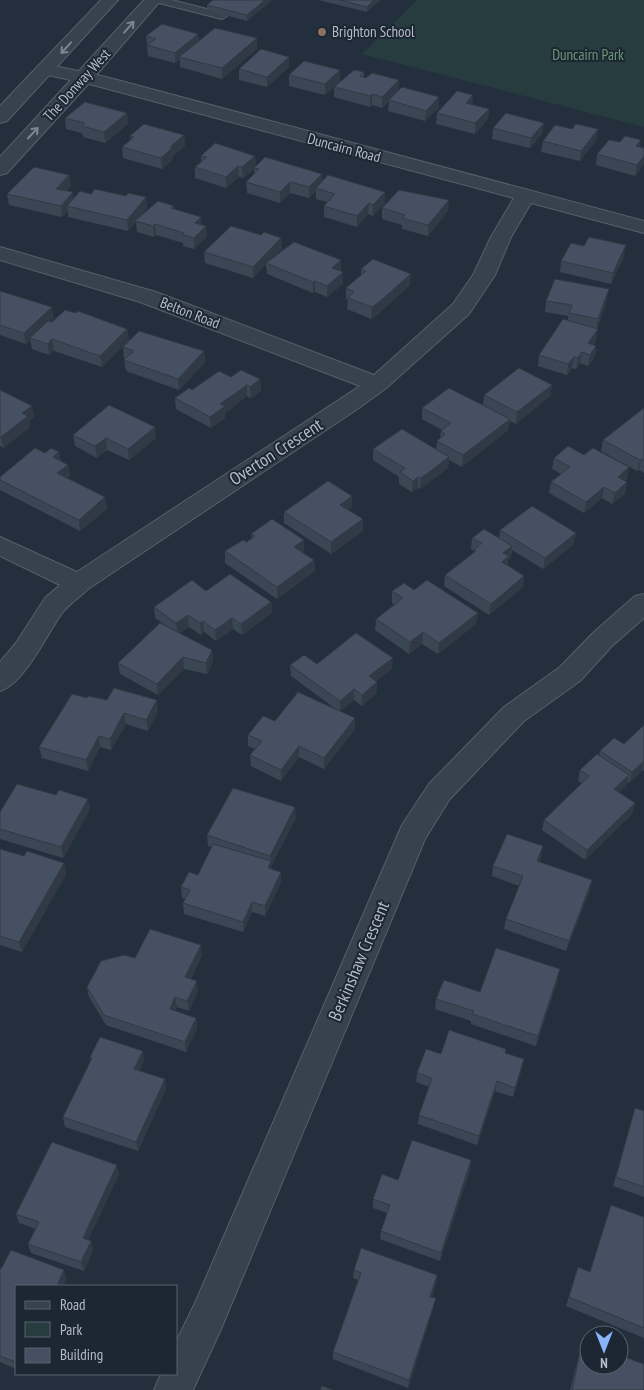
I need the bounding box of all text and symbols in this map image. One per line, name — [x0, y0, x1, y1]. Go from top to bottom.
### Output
one-way arrow — [123, 21, 134, 34]
place label: Brighton School — [332, 22, 415, 41]
marker: Brighton School — [316, 26, 328, 38]
one-way arrow — [60, 42, 72, 55]
street label: The Donway West — [39, 44, 114, 125]
park label: Duncairn Park — [552, 45, 624, 64]
one-way arrow — [27, 127, 39, 140]
street label: Duncairn Road — [305, 129, 383, 166]
street label: Belton Road — [158, 292, 223, 333]
street label: Overton Crescent — [225, 413, 327, 490]
street label: Berkinshaw Crescent — [323, 897, 394, 1024]
legend — [15, 1285, 178, 1375]
text: Road — [60, 1295, 86, 1314]
text: Park — [60, 1320, 82, 1339]
north arrow — [579, 1325, 629, 1375]
text: Building — [60, 1345, 103, 1364]
text: N — [600, 1354, 608, 1372]

